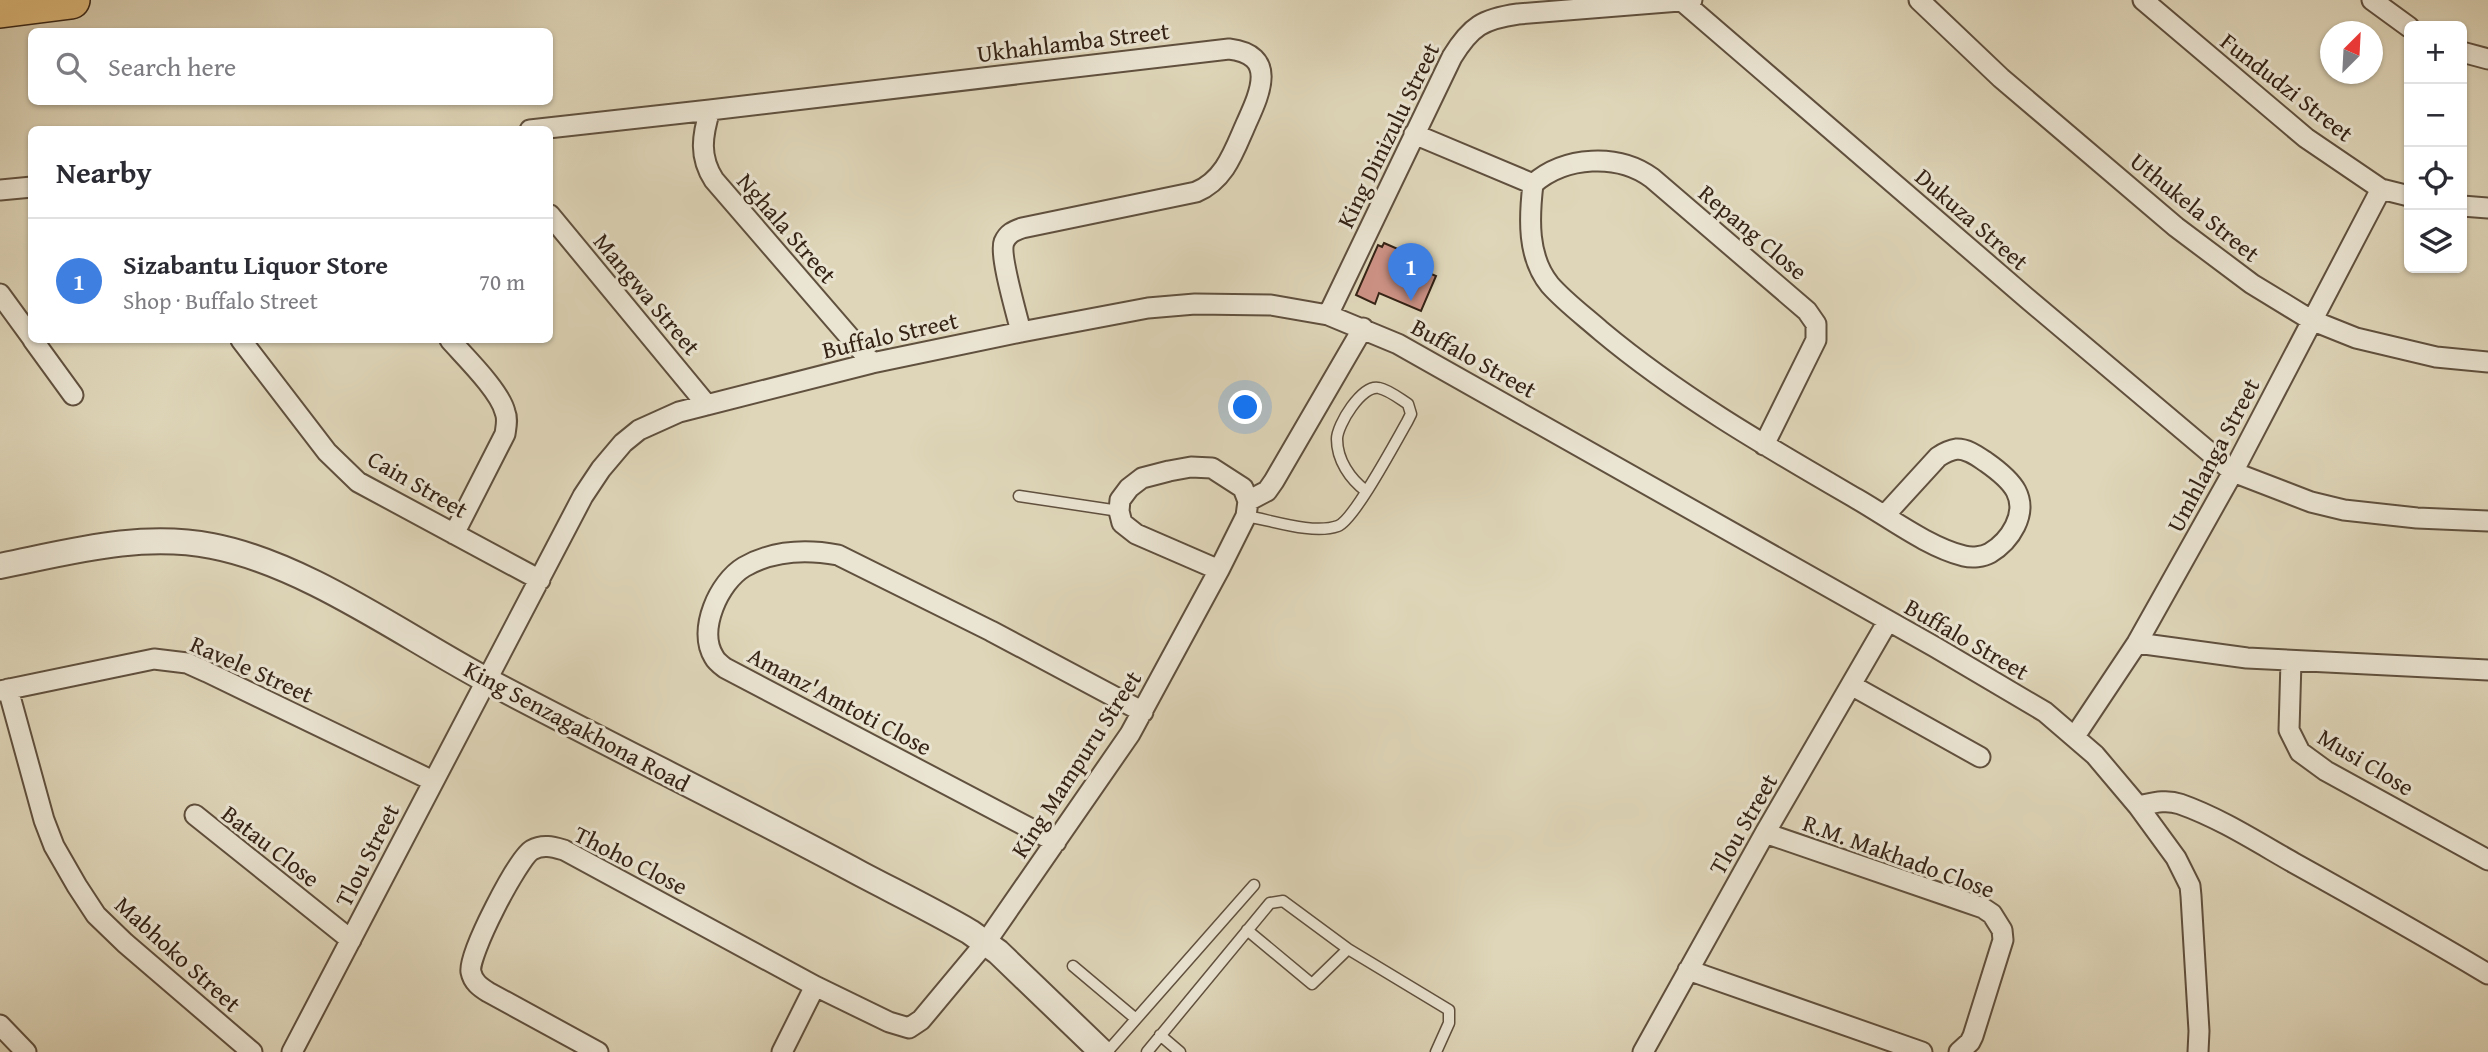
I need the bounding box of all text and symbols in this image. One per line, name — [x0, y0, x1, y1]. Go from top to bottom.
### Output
street label: Ukhahlamba Street — [975, 13, 1172, 71]
north arrow — [2320, 21, 2383, 84]
map controls — [2404, 21, 2467, 273]
button: + — [2404, 21, 2467, 84]
street label: Fundudzi Street — [2213, 24, 2361, 150]
search box — [28, 28, 553, 105]
street label: King Dinizulu Street — [1328, 36, 1448, 234]
text: Search here — [108, 47, 236, 86]
icon: search — [52, 48, 90, 86]
button: − — [2404, 84, 2467, 147]
street label: Uthukela Street — [2123, 144, 2268, 271]
button: locate — [2404, 147, 2467, 210]
text: Nearby — [56, 150, 152, 194]
street label: Dukuza Street — [1907, 160, 2037, 279]
street label: Nghala Street — [729, 165, 845, 291]
street label: Repang Close — [1691, 176, 1815, 288]
button: layers — [2404, 210, 2467, 273]
street label: Mangwa Street — [585, 225, 709, 363]
pin: 1 — [1388, 243, 1434, 301]
text: Sizabantu Liquor Store — [123, 245, 388, 284]
text: 1 — [73, 265, 85, 298]
text: 70 m — [479, 265, 525, 298]
text: Shop · Buffalo Street — [123, 284, 318, 317]
street label: Buffalo Street — [819, 302, 962, 368]
street label: Buffalo Street — [1405, 309, 1543, 407]
street label: Umhlanga Street — [2158, 371, 2269, 538]
your location — [1228, 390, 1262, 424]
street label: Cain Street — [361, 441, 475, 527]
street label: Buffalo Street — [1898, 589, 2036, 689]
street label: Ravele Street — [185, 626, 320, 712]
street label: Amanz'Amtoti Close — [742, 638, 938, 764]
street label: King Senzagakhona Road — [458, 652, 696, 801]
street label: King Mampuru Street — [1002, 663, 1150, 865]
street label: Musi Close — [2311, 719, 2421, 805]
street label: Tlou Street — [1700, 767, 1786, 881]
street label: Batau Close — [215, 797, 327, 895]
street label: Tlou Street — [326, 797, 408, 913]
street label: R.M. Makhado Close — [1798, 805, 2000, 907]
street label: Thoho Close — [568, 816, 694, 904]
street label: Mabhoko Street — [107, 888, 249, 1021]

